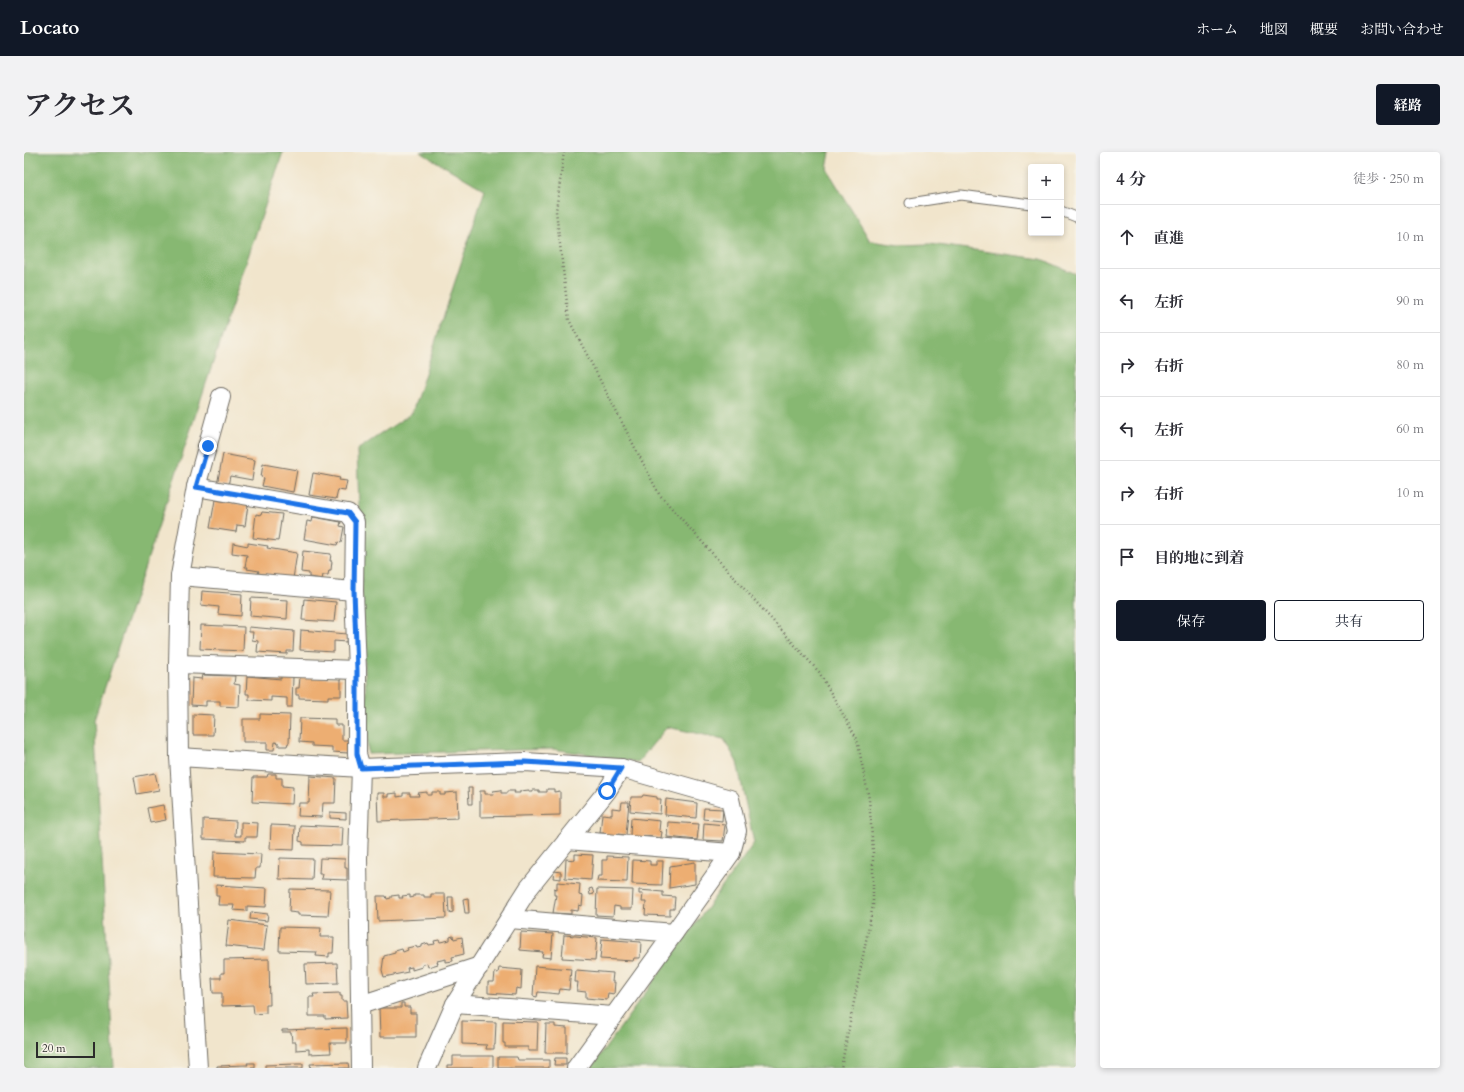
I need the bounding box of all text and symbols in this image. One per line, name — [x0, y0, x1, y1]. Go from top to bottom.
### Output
text: Locato — [20, 15, 79, 41]
text: ホーム — [1196, 20, 1238, 39]
text: 地図 — [1260, 20, 1288, 39]
text: 概要 — [1310, 20, 1338, 39]
text: お問い合わせ — [1360, 20, 1444, 39]
button: 経路 — [1376, 84, 1440, 125]
text: アクセス — [24, 87, 135, 125]
map controls — [1028, 164, 1064, 236]
button: + — [1028, 164, 1064, 200]
text: 4 分 — [1116, 168, 1146, 191]
text: 徒歩 · 250 m — [1353, 170, 1424, 188]
button: − — [1028, 200, 1064, 236]
icon: ahead — [1116, 226, 1138, 248]
text: 直進 — [1154, 228, 1184, 248]
text: 10 m — [1396, 228, 1424, 246]
icon: left — [1116, 290, 1138, 312]
text: 左折 — [1154, 292, 1184, 312]
text: 90 m — [1396, 292, 1424, 310]
icon: right — [1116, 354, 1138, 376]
text: 右折 — [1154, 356, 1184, 376]
text: 80 m — [1396, 356, 1424, 374]
icon: left — [1116, 418, 1138, 440]
text: 左折 — [1154, 420, 1184, 440]
text: 60 m — [1396, 420, 1424, 438]
route end — [199, 437, 217, 455]
icon: right — [1116, 482, 1138, 504]
text: 右折 — [1154, 484, 1184, 504]
text: 10 m — [1396, 484, 1424, 502]
icon: arrive — [1116, 546, 1138, 568]
text: 目的地に到着 — [1154, 548, 1244, 568]
button: 保存 — [1116, 600, 1266, 641]
button: 共有 — [1274, 600, 1424, 641]
route start — [598, 782, 616, 800]
scale bar — [36, 1040, 95, 1059]
text: 20 m — [42, 1041, 66, 1056]

